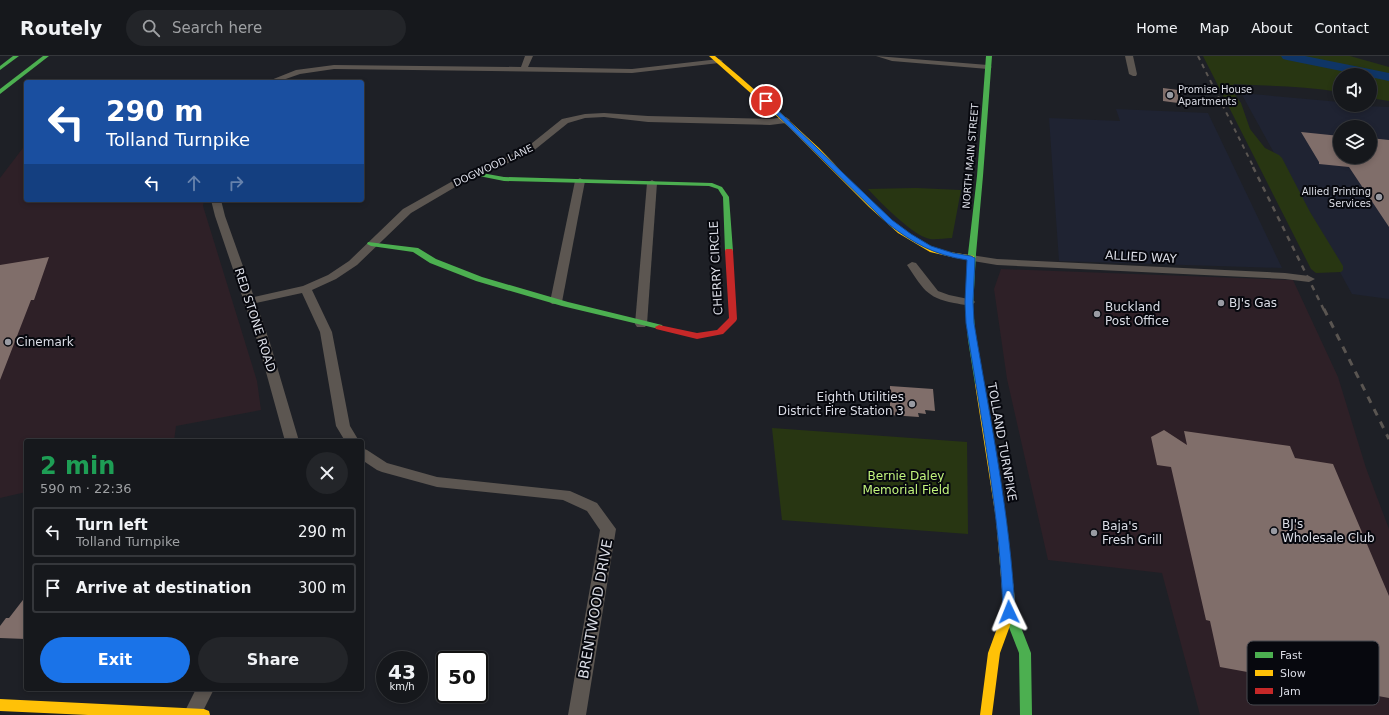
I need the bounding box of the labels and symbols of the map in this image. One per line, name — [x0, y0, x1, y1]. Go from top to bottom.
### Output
pin — [749, 84, 783, 118]
place label: Promise House Apartments — [1178, 84, 1252, 107]
marker: Promise House Apartments — [1165, 90, 1175, 100]
street label: NORTH MAIN STREET — [960, 102, 981, 209]
street label: DOGWOOD LANE — [452, 142, 535, 189]
place label: Allied Printing Services — [1302, 186, 1371, 209]
marker: Allied Printing Services — [1374, 192, 1384, 202]
street label: CHERRY CIRCLE — [707, 221, 725, 315]
street label: ALLIED WAY — [1105, 248, 1178, 266]
street label: RED STONE ROAD — [232, 266, 278, 374]
place label: BJ's Gas — [1229, 296, 1277, 310]
marker: BJ's Gas — [1216, 298, 1226, 308]
place label: Buckland Post Office — [1105, 300, 1169, 328]
marker: Buckland Post Office — [1092, 309, 1102, 319]
place label: Cinemark — [16, 335, 74, 349]
marker: Cinemark — [3, 337, 13, 347]
street label: TOLLAND TURNPIKE — [984, 381, 1019, 502]
place label: Eighth Utilities District Fire Station 3 — [778, 390, 904, 418]
marker: Eighth Utilities District Fire Station 3 — [907, 399, 917, 409]
park label: Bernie Daley Memorial Field — [862, 469, 950, 497]
place label: BJ's Wholesale Club — [1282, 517, 1375, 545]
place label: Baja's Fresh Grill — [1102, 519, 1162, 547]
marker: BJ's Wholesale Club — [1269, 526, 1279, 536]
marker: Baja's Fresh Grill — [1089, 528, 1099, 538]
street label: BRENTWOOD DRIVE — [575, 538, 615, 680]
position arrow — [988, 591, 1030, 633]
legend — [1247, 641, 1379, 705]
text: Fast — [1280, 649, 1303, 662]
speed limit sign: 50 — [436, 651, 488, 703]
text: Slow — [1280, 667, 1306, 680]
text: Jam — [1279, 685, 1301, 698]

